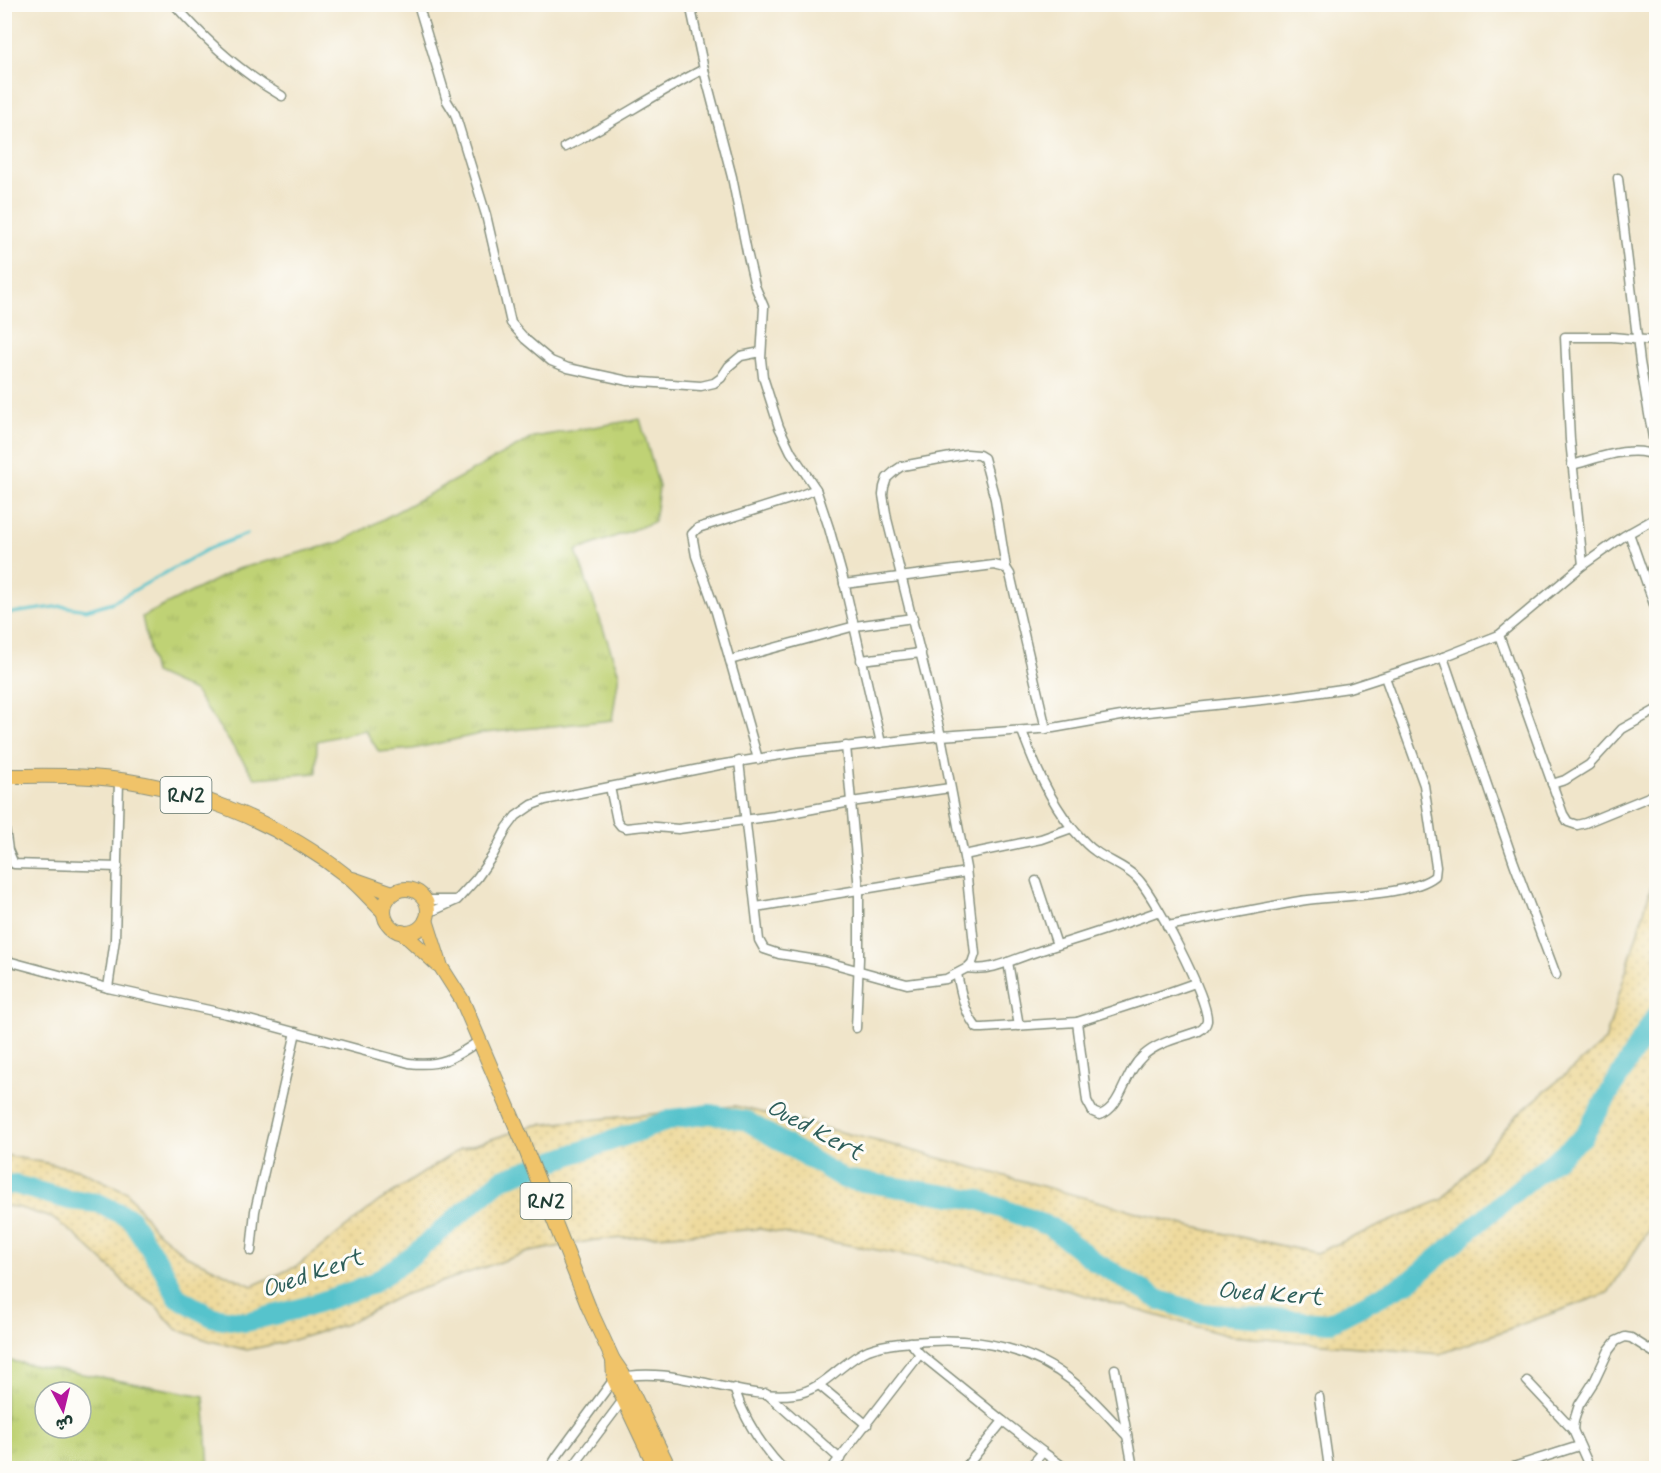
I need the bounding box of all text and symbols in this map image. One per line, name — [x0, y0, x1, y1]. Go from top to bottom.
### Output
road number: RN2 — [160, 777, 212, 813]
water label: Oued Kert — [761, 1092, 870, 1170]
road number: RN2 — [520, 1183, 572, 1219]
water label: Oued Kert — [258, 1242, 369, 1306]
water label: Oued Kert — [1216, 1275, 1325, 1314]
north arrow — [33, 1380, 93, 1440]
text: ش — [55, 1412, 75, 1435]

